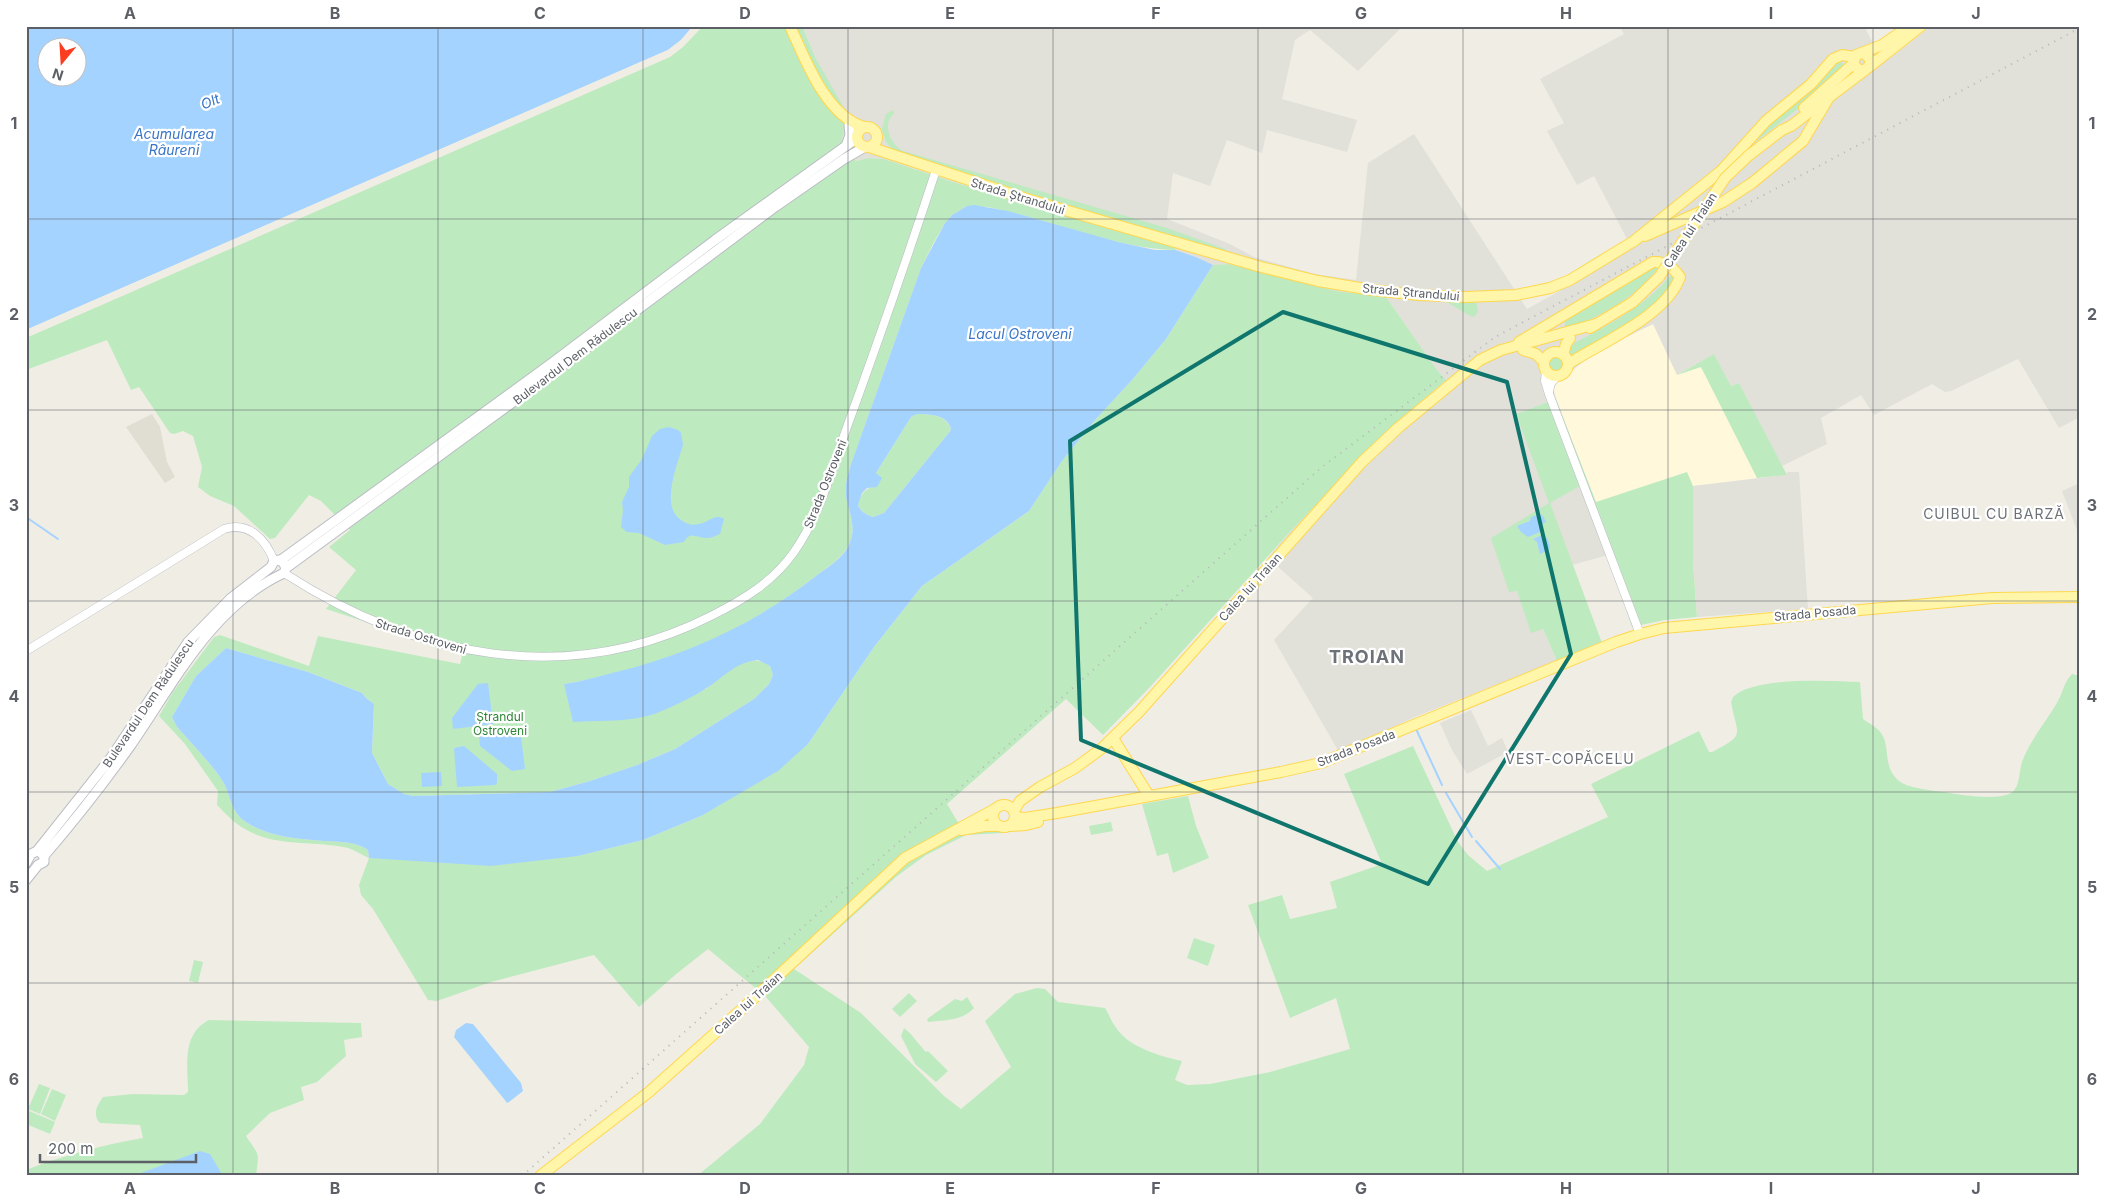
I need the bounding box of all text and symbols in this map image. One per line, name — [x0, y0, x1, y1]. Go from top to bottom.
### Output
text: A — [124, 3, 136, 23]
text: B — [330, 3, 340, 23]
text: C — [534, 3, 546, 23]
text: D — [739, 3, 751, 23]
text: E — [945, 3, 955, 23]
text: F — [1151, 3, 1161, 23]
text: G — [1355, 3, 1367, 23]
text: H — [1560, 3, 1572, 23]
text: I — [1769, 3, 1773, 23]
text: J — [1971, 3, 1981, 23]
north arrow — [38, 38, 88, 88]
text: N — [50, 65, 66, 85]
water label: Olt — [198, 89, 222, 112]
text: 1 — [11, 113, 17, 133]
text: 1 — [2089, 113, 2095, 133]
water label: Acumularea Râureni — [133, 125, 214, 158]
street label: Strada Ștrandului — [969, 175, 1067, 217]
street label: Calea lui Traian — [1660, 189, 1720, 271]
street label: Strada Ștrandului — [1362, 280, 1460, 304]
text: 2 — [9, 304, 19, 324]
street label: Bulevardul Dem Rădulescu — [510, 304, 640, 408]
text: 2 — [2087, 304, 2097, 324]
water label: Lacul Ostroveni — [968, 325, 1072, 342]
street label: Strada Ostroveni — [800, 437, 850, 531]
text: 3 — [9, 495, 19, 515]
text: 3 — [2087, 495, 2097, 515]
district label: CUIBUL CU BARZĂ — [1923, 504, 2065, 522]
street label: Calea lui Traian — [1215, 550, 1285, 624]
street label: Strada Posada — [1773, 602, 1857, 624]
street label: Strada Ostroveni — [374, 615, 468, 657]
street label: Bulevardul Dem Rădulescu — [99, 636, 197, 770]
district label: TROIAN — [1329, 646, 1405, 667]
text: 4 — [9, 686, 20, 706]
text: 4 — [2087, 686, 2098, 706]
park label: Ștrandul Ostroveni — [473, 709, 527, 738]
street label: Strada Posada — [1315, 726, 1397, 770]
district label: VEST-COPĂCELU — [1505, 749, 1635, 767]
text: 5 — [9, 877, 19, 897]
text: 5 — [2087, 877, 2097, 897]
street label: Calea lui Traian — [711, 968, 785, 1038]
text: 6 — [9, 1069, 19, 1089]
text: 6 — [2087, 1069, 2097, 1089]
scale bar — [40, 1132, 196, 1164]
text: 200 m — [48, 1139, 93, 1158]
text: A — [124, 1178, 136, 1198]
text: B — [330, 1178, 340, 1198]
text: C — [534, 1178, 546, 1198]
text: D — [739, 1178, 751, 1198]
text: E — [945, 1178, 955, 1198]
text: F — [1151, 1178, 1161, 1198]
text: G — [1355, 1178, 1367, 1198]
text: H — [1560, 1178, 1572, 1198]
text: I — [1769, 1178, 1773, 1198]
text: J — [1971, 1178, 1981, 1198]

